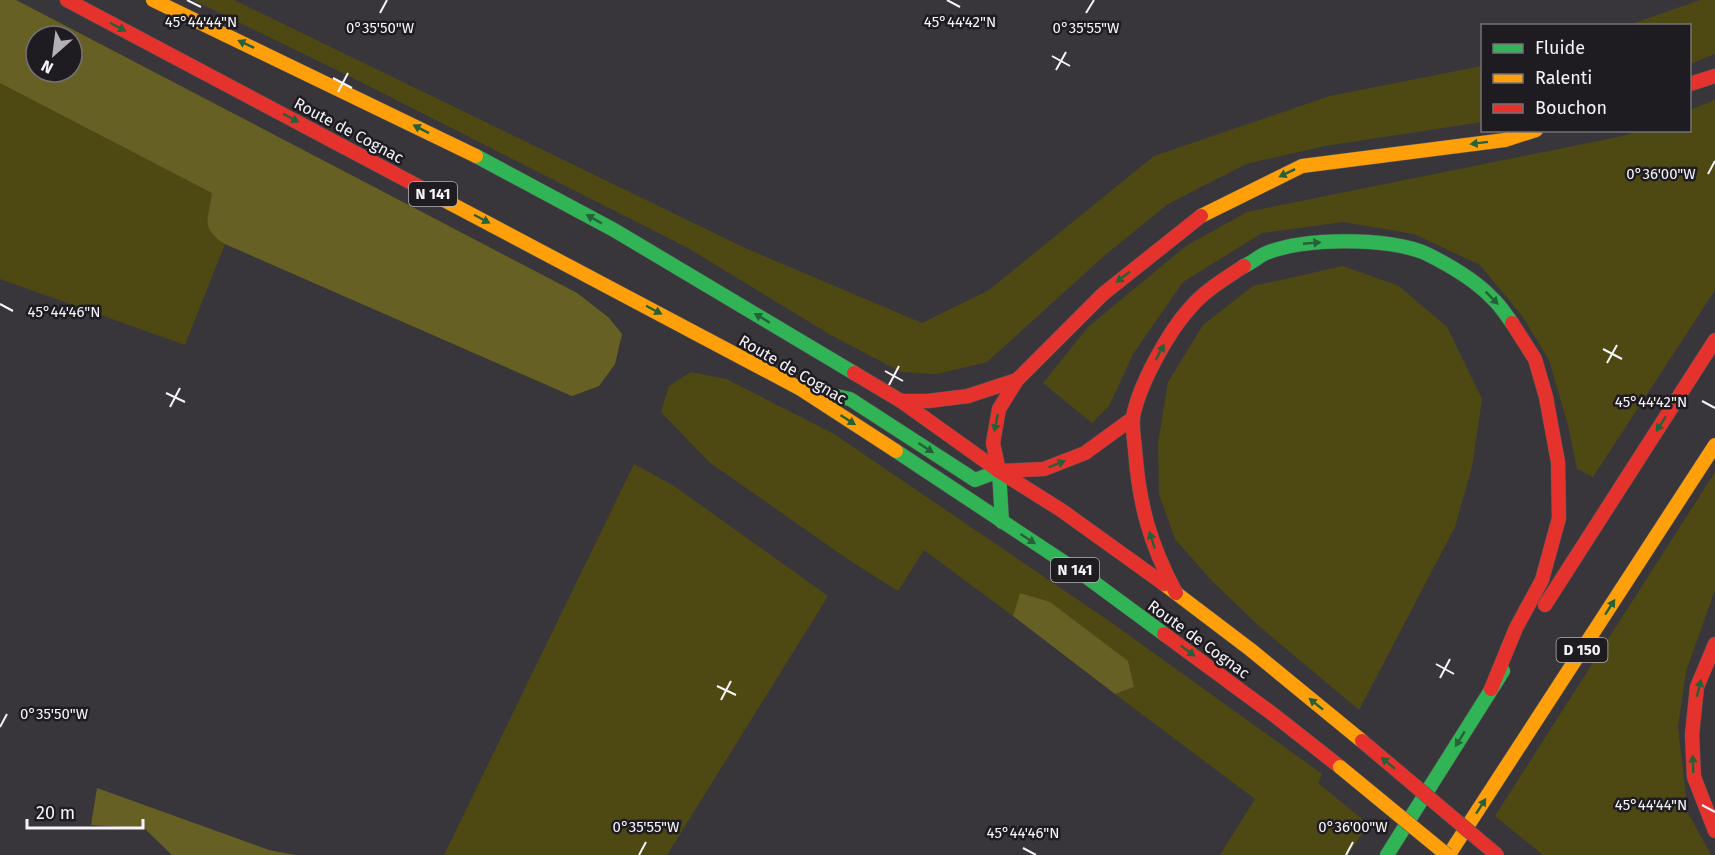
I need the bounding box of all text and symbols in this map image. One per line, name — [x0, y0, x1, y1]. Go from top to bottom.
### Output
text: 45°44'44"N — [165, 13, 237, 31]
text: 45°44'42"N — [924, 13, 996, 31]
text: 0°35'50"W — [346, 19, 415, 37]
text: 0°35'55"W — [1053, 19, 1120, 37]
one-way arrow — [110, 22, 127, 32]
north arrow — [24, 24, 84, 84]
legend — [1481, 24, 1691, 132]
text: Fluide — [1535, 37, 1585, 59]
one-way arrow — [237, 39, 254, 48]
text: N — [38, 56, 56, 78]
text: Ralenti — [1535, 67, 1592, 89]
street label: Route de Cognac — [291, 94, 407, 167]
text: Bouchon — [1535, 97, 1607, 119]
one-way arrow — [282, 113, 300, 123]
one-way arrow — [413, 124, 430, 133]
one-way arrow — [1469, 138, 1488, 148]
text: 0°36'00"W — [1626, 165, 1696, 183]
one-way arrow — [1278, 168, 1295, 178]
road number: N 141 — [409, 182, 457, 206]
one-way arrow — [474, 214, 491, 224]
one-way arrow — [585, 214, 602, 224]
one-way arrow — [1303, 239, 1322, 248]
one-way arrow — [1116, 271, 1131, 283]
one-way arrow — [1484, 291, 1498, 305]
text: 45°44'46"N — [28, 303, 100, 321]
one-way arrow — [646, 306, 663, 315]
one-way arrow — [754, 312, 770, 323]
street label: Route de Cognac — [736, 331, 850, 408]
one-way arrow — [1155, 344, 1165, 361]
text: 45°44'42"N — [1615, 393, 1687, 411]
one-way arrow — [840, 414, 856, 425]
one-way arrow — [992, 414, 1001, 433]
one-way arrow — [1656, 416, 1667, 432]
one-way arrow — [918, 442, 934, 453]
one-way arrow — [1048, 459, 1066, 468]
one-way arrow — [1147, 531, 1156, 549]
one-way arrow — [1020, 533, 1036, 545]
road number: N 141 — [1051, 558, 1099, 582]
street label: Route de Cognac — [1144, 596, 1254, 683]
one-way arrow — [1604, 599, 1615, 615]
road number: D 150 — [1556, 638, 1608, 662]
one-way arrow — [1181, 644, 1196, 656]
one-way arrow — [1694, 679, 1704, 697]
one-way arrow — [1309, 698, 1324, 711]
text: 0°35'50"W — [20, 705, 89, 723]
one-way arrow — [1455, 731, 1466, 747]
one-way arrow — [1689, 754, 1698, 773]
one-way arrow — [1381, 757, 1396, 770]
scale bar — [27, 792, 142, 830]
text: 45°44'44"N — [1615, 796, 1687, 814]
one-way arrow — [1475, 798, 1486, 814]
text: 20 m — [36, 802, 75, 824]
text: 0°35'55"W — [613, 818, 680, 836]
text: 0°36'00"W — [1318, 818, 1388, 836]
text: 45°44'46"N — [987, 824, 1059, 842]

